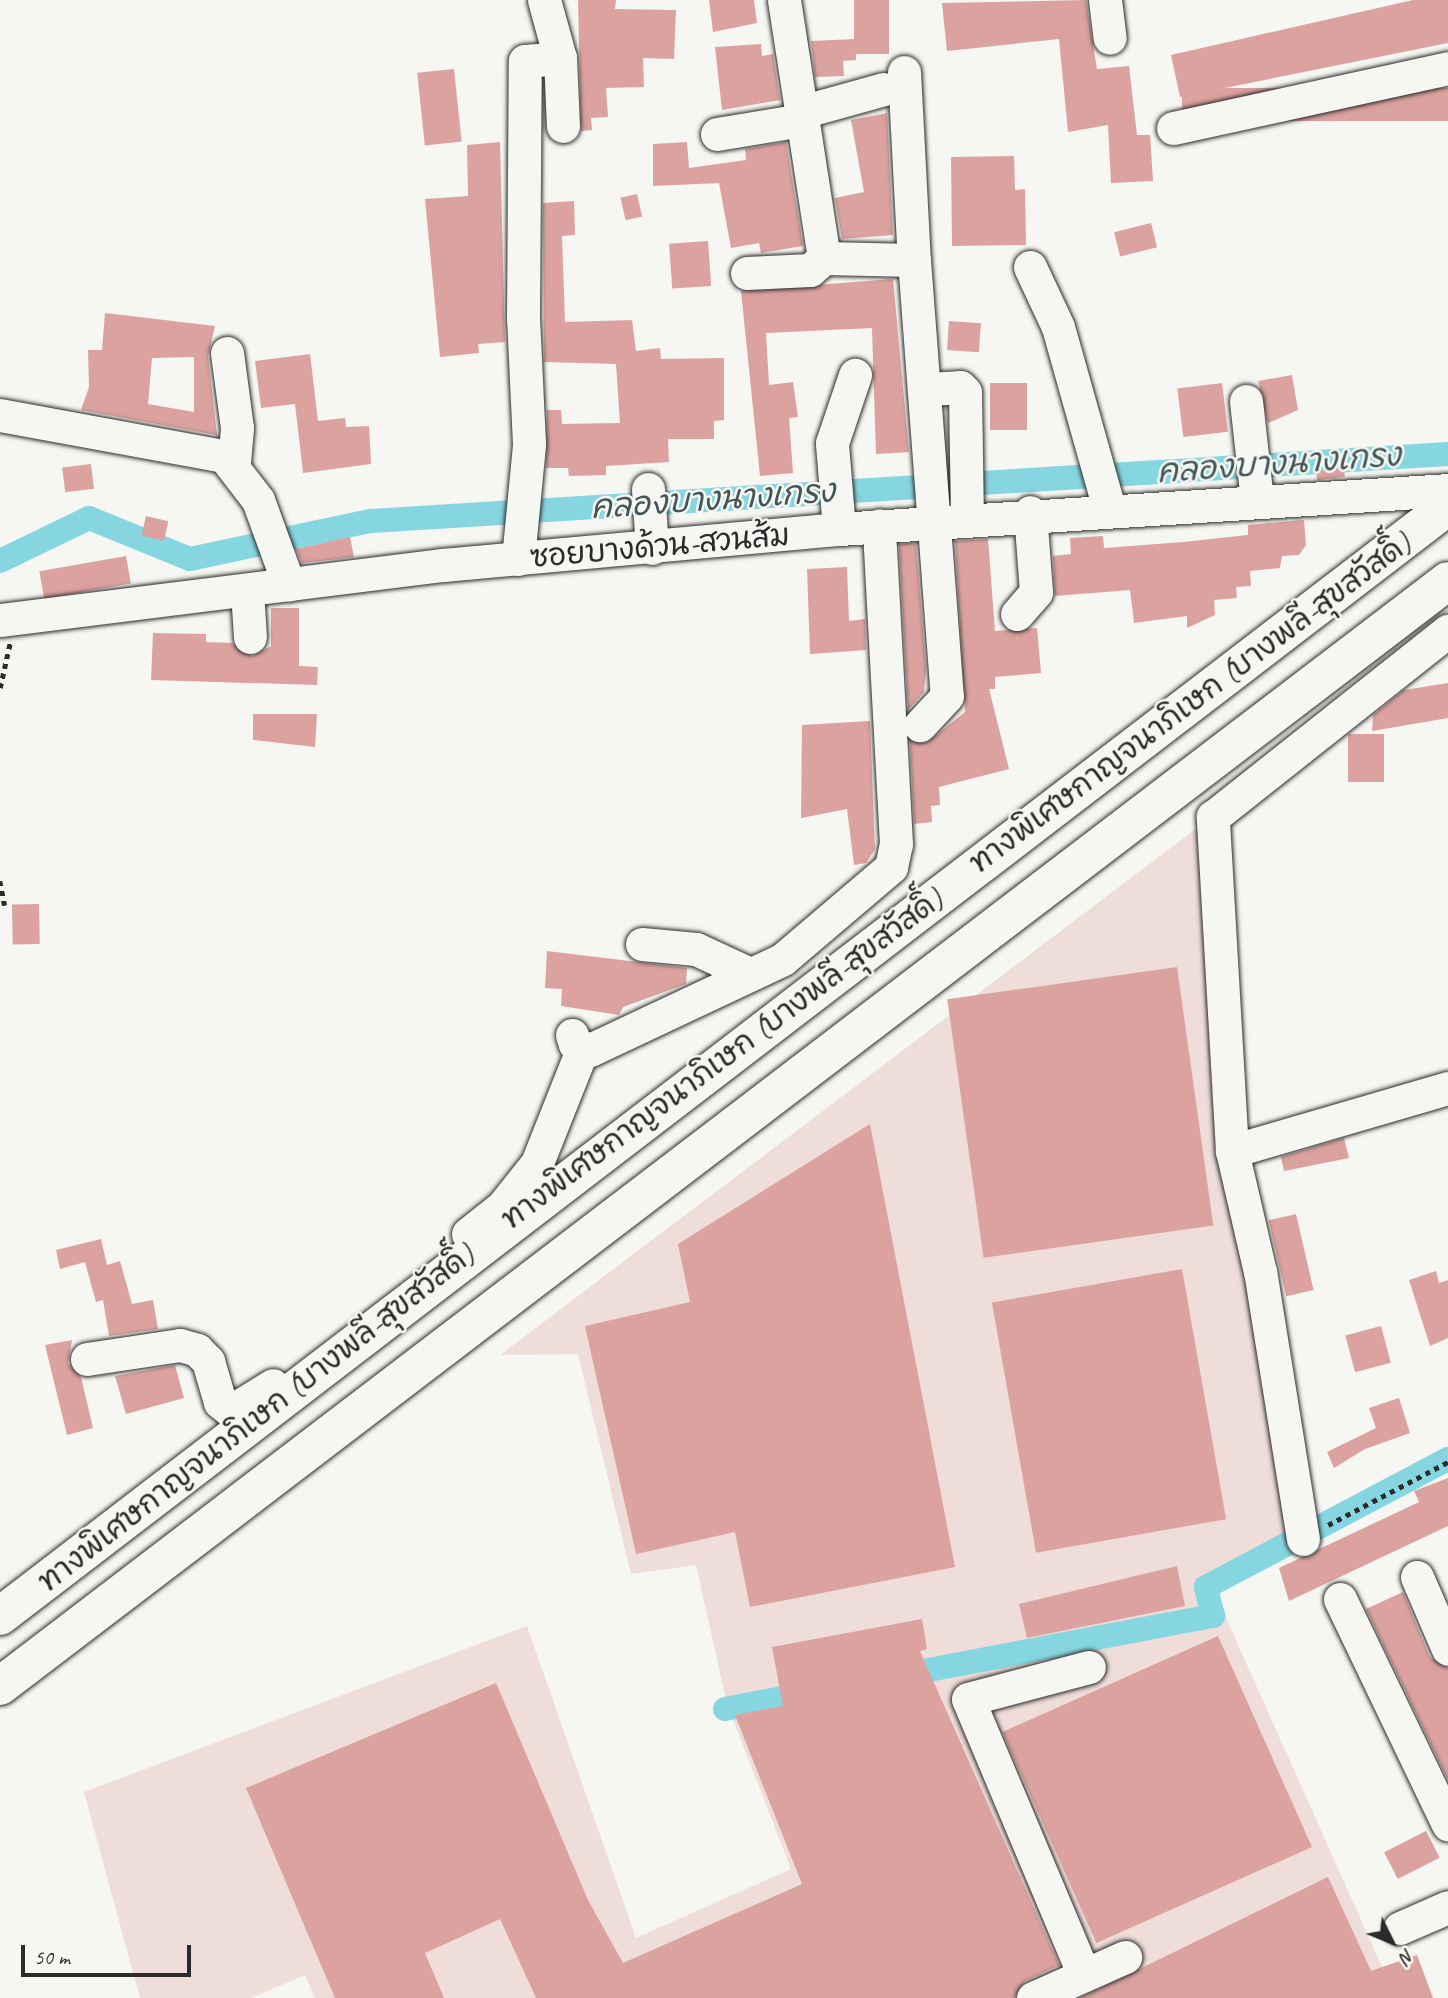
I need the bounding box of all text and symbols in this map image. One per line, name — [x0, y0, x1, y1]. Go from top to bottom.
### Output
water label: คลองบางนางเกรง — [1156, 436, 1402, 492]
water label: คลองบางนางเกรง — [590, 472, 836, 528]
street label: ซอยบางด้วน-สวนส้ม — [529, 517, 791, 575]
street label: ทางพิเศษกาญจนาภิเษก (บางพลี-สุขสวัสดิ์) — [962, 525, 1418, 881]
street label: ทางพิเศษกาญจนาภิเษก (บางพลี-สุขสวัสดิ์) — [494, 881, 950, 1237]
street label: ทางพิเศษกาญจนาภิเษก (บางพลี-สุขสวัสดิ์) — [31, 1236, 481, 1600]
north arrow — [1357, 1907, 1427, 1977]
scale bar — [24, 1932, 194, 1976]
text: 50 m — [34, 1944, 70, 1970]
text: N — [1395, 1944, 1420, 1969]

